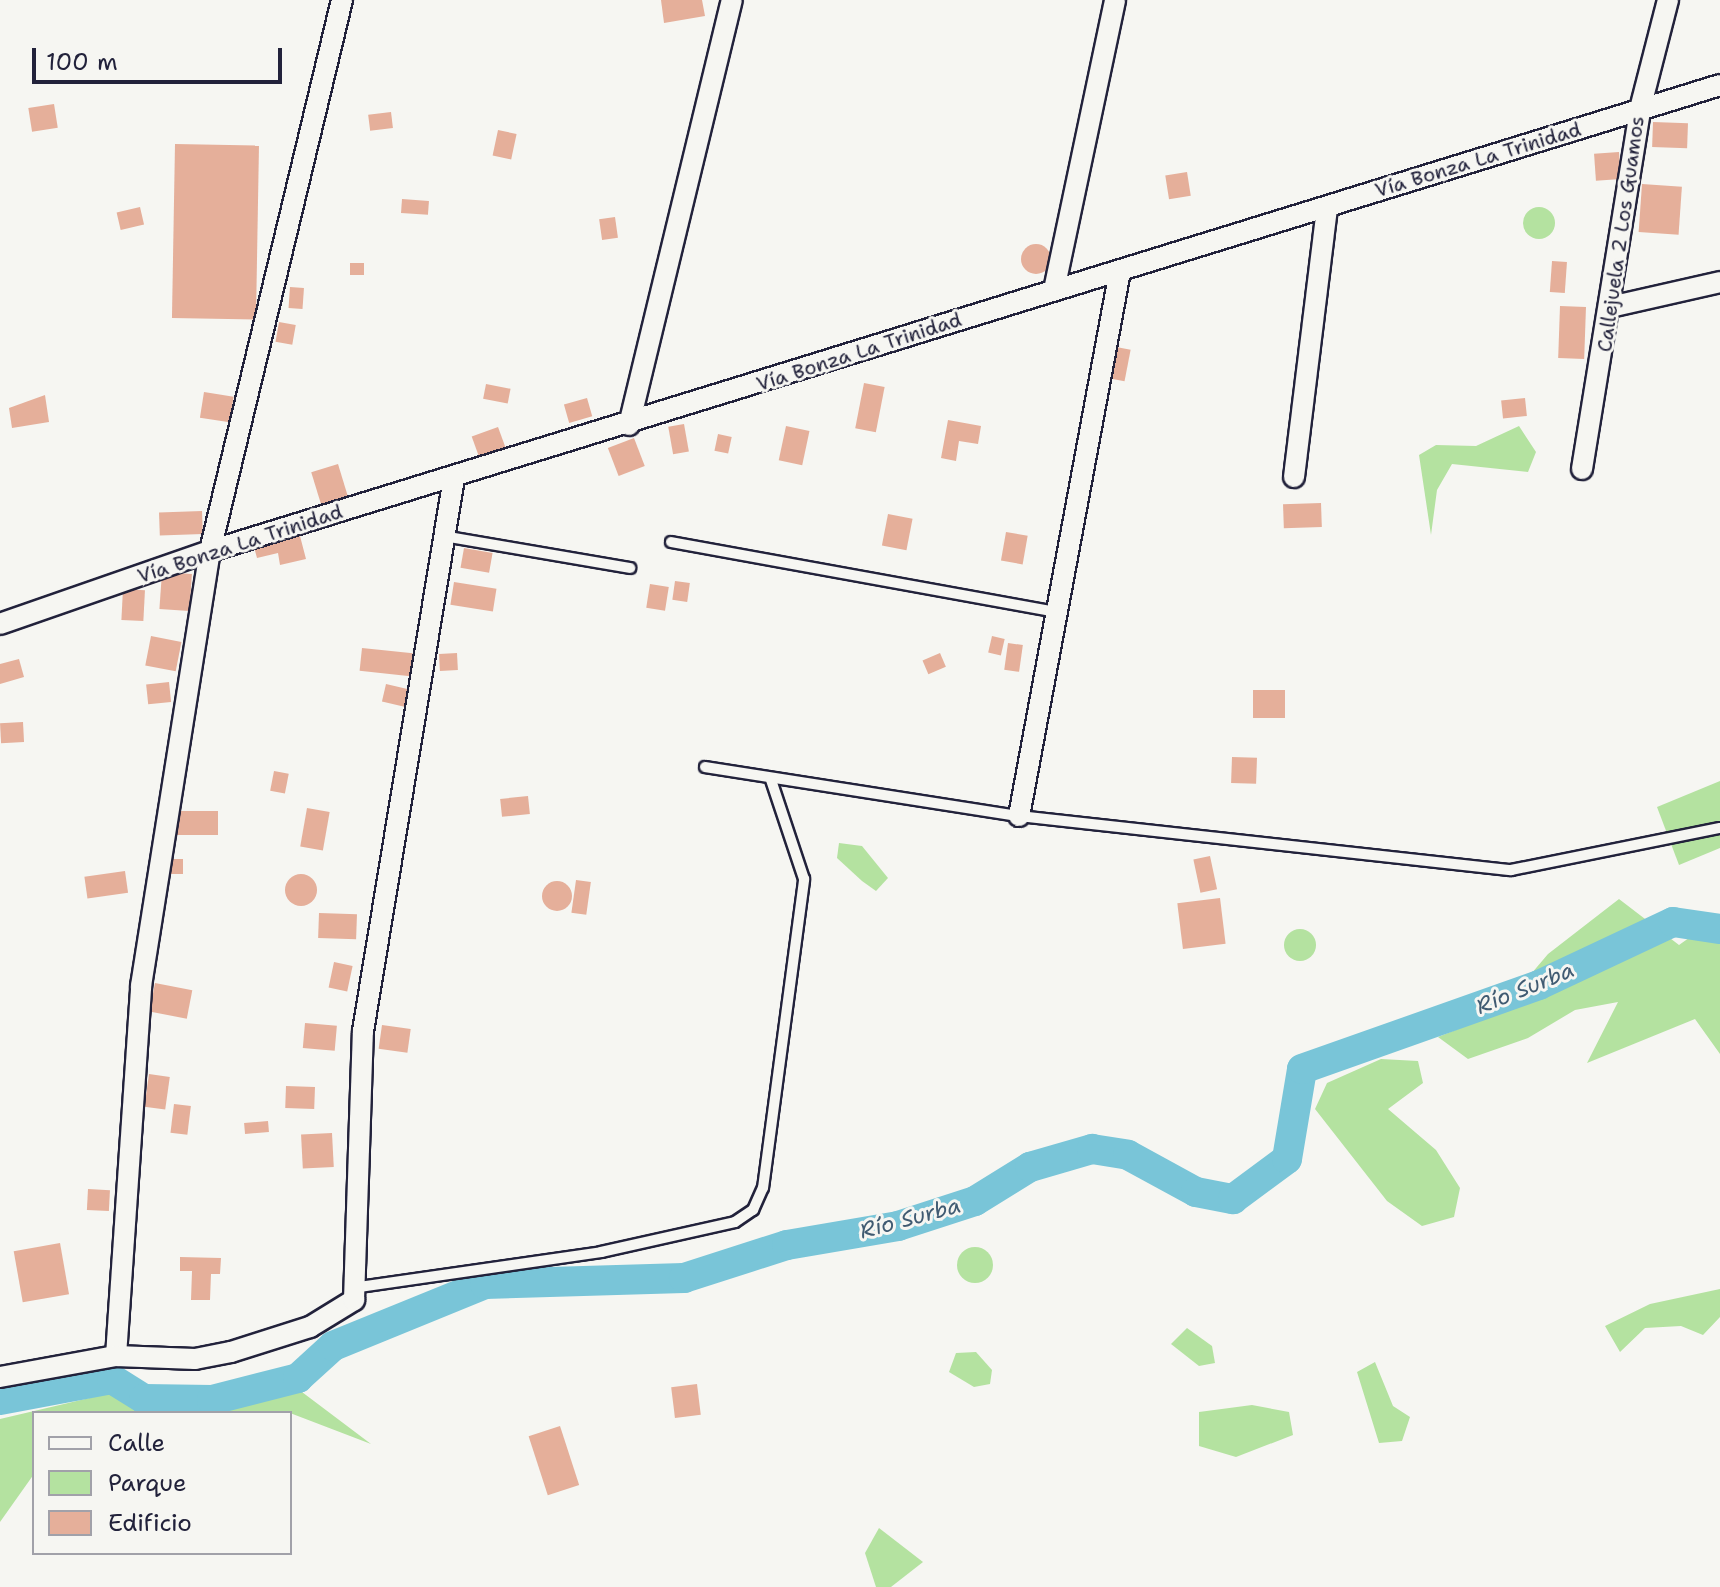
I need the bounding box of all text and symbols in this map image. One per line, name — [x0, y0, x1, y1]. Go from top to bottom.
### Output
scale bar — [36, 32, 286, 82]
text: 100 m — [46, 46, 118, 78]
street label: Callejuela 2 Los Guamos — [1593, 114, 1649, 354]
street label: Vía Bonza La Trinidad — [1372, 117, 1584, 203]
street label: Vía Bonza La Trinidad — [753, 308, 965, 396]
street label: Vía Bonza La Trinidad — [134, 500, 346, 588]
water label: Río Surba — [1472, 956, 1578, 1020]
water label: Río Surba — [857, 1192, 963, 1244]
legend — [32, 1411, 292, 1555]
text: Calle — [108, 1427, 165, 1459]
text: Parque — [108, 1467, 187, 1499]
text: Edificio — [108, 1507, 192, 1539]

